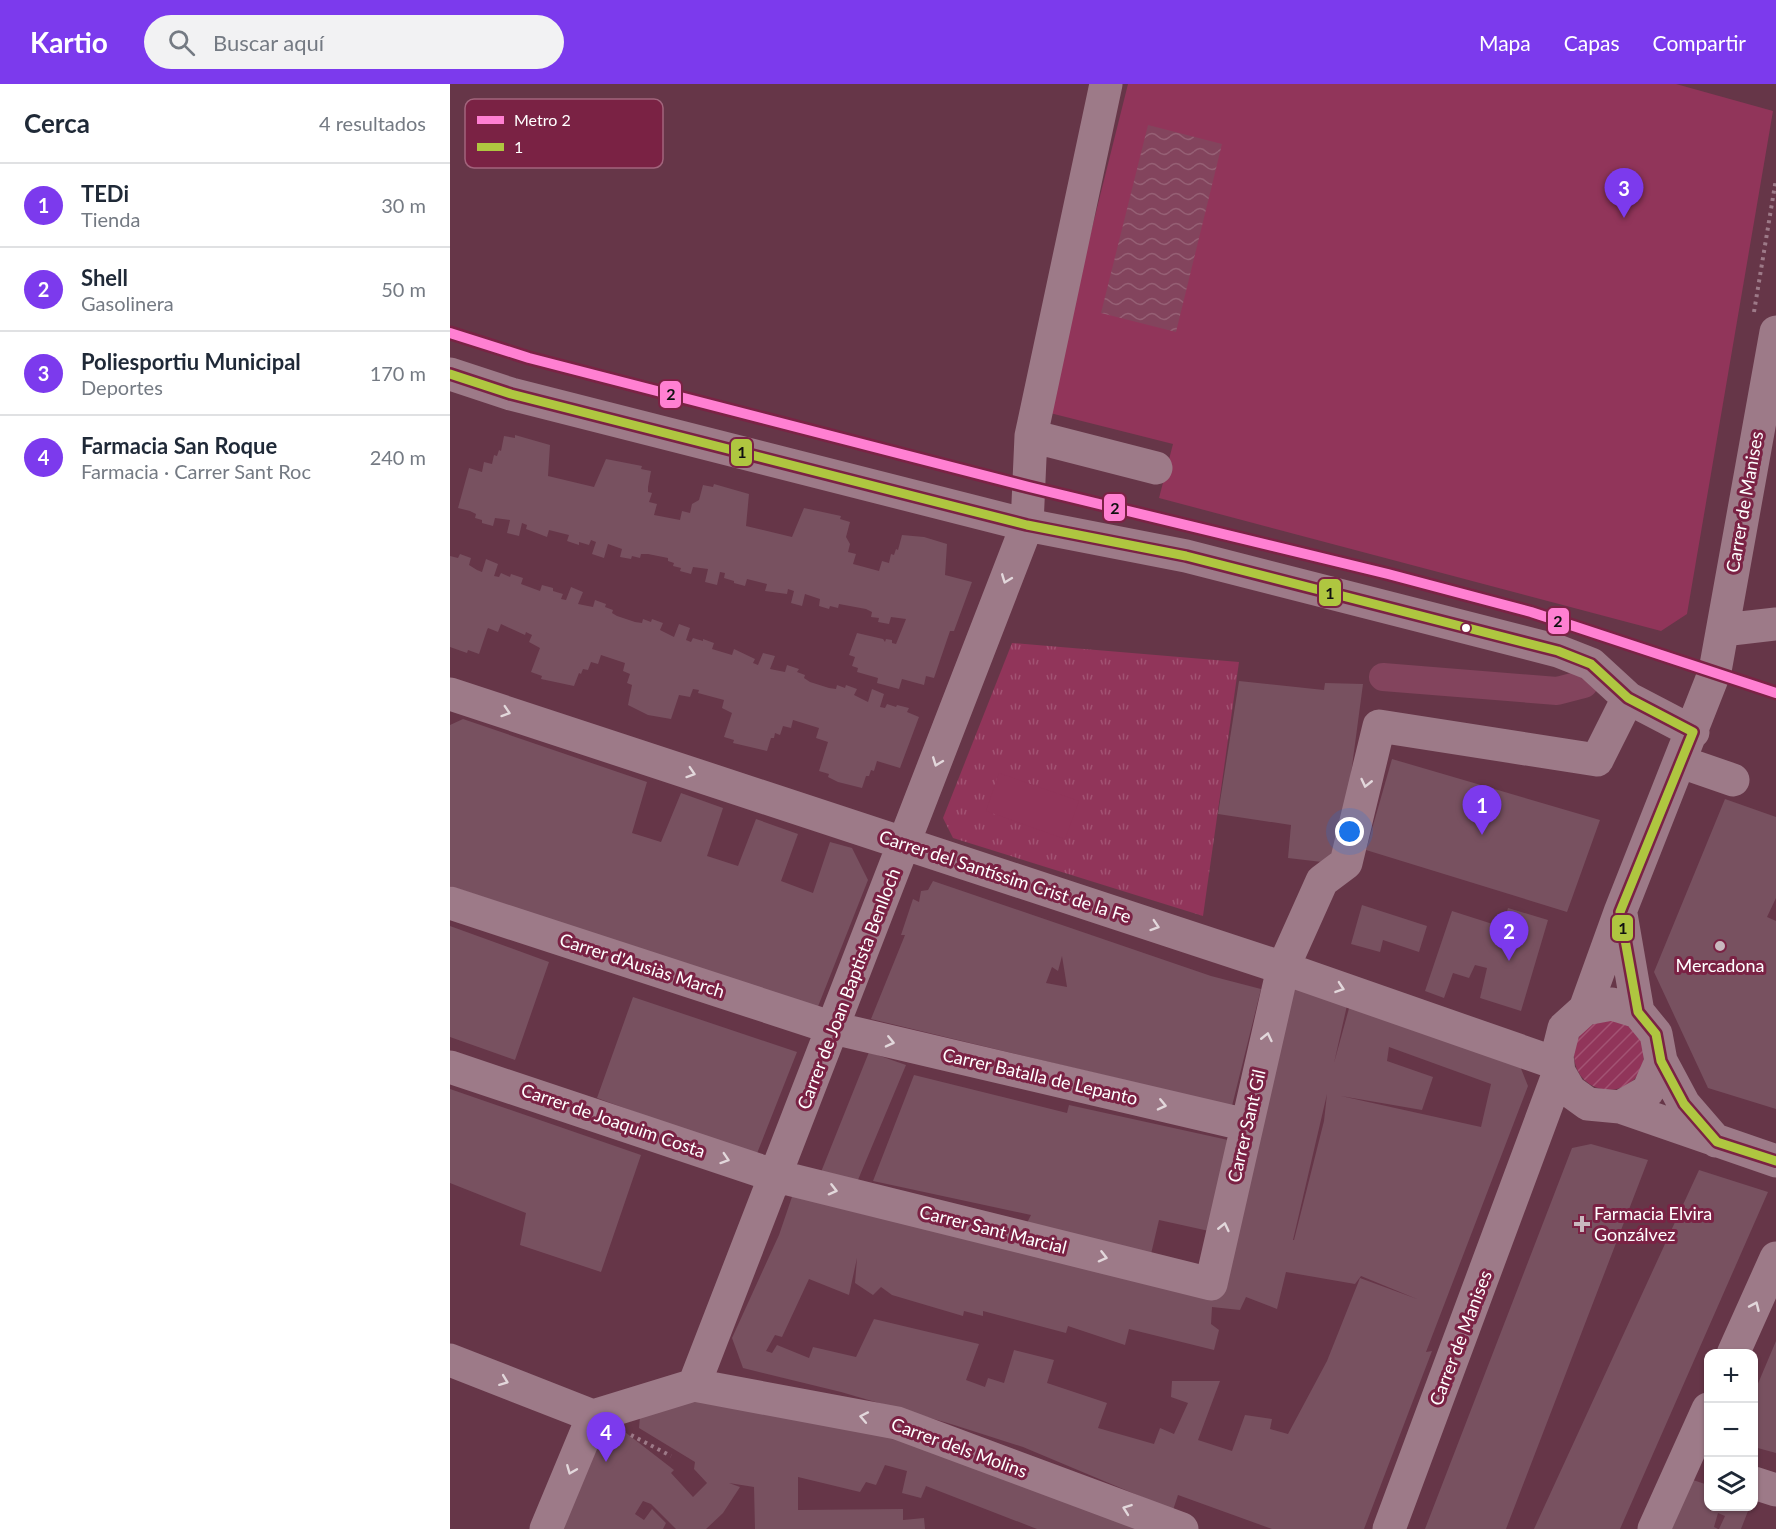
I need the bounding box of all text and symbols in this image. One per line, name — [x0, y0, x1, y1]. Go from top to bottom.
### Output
search box — [144, 15, 564, 69]
text: Kartio — [30, 25, 108, 59]
icon: search — [165, 26, 198, 59]
text: Buscar aquí — [213, 29, 324, 56]
text: Mapa — [1479, 30, 1531, 55]
text: Capas — [1564, 30, 1620, 55]
text: Compartir — [1653, 30, 1746, 55]
legend — [465, 99, 663, 168]
text: Cerca — [24, 107, 90, 139]
text: Metro 2 — [514, 110, 571, 129]
text: 4 resultados — [319, 111, 426, 135]
text: 1 — [514, 137, 523, 156]
pin: 3 — [1604, 168, 1644, 218]
text: TEDi — [81, 180, 129, 207]
text: 1 — [38, 193, 49, 217]
text: 30 m — [381, 193, 426, 217]
text: Tienda — [81, 207, 140, 231]
text: Shell — [81, 264, 128, 291]
text: 2 — [38, 277, 49, 301]
text: 50 m — [381, 277, 426, 301]
text: Gasolinera — [81, 291, 174, 315]
text: Poliesportiu Municipal — [81, 348, 301, 375]
text: 3 — [38, 361, 49, 385]
text: 170 m — [370, 361, 426, 385]
text: Deportes — [81, 375, 163, 399]
line badge: 2 — [659, 380, 682, 409]
text: 2 — [666, 384, 676, 403]
street label: Carrer de Manises — [1721, 429, 1767, 574]
text: Farmacia San Roque — [81, 432, 277, 459]
line badge: 1 — [730, 438, 753, 467]
text: 1 — [737, 442, 747, 461]
text: 4 — [38, 445, 49, 469]
text: 240 m — [370, 445, 426, 469]
text: Farmacia · Carrer Sant Roc — [81, 459, 311, 483]
line badge: 2 — [1103, 493, 1126, 522]
text: 2 — [1110, 498, 1120, 517]
one-way arrow — [1001, 574, 1014, 584]
line badge: 1 — [1318, 578, 1342, 607]
text: 1 — [1325, 583, 1335, 602]
line badge: 2 — [1547, 607, 1570, 635]
text: 2 — [1553, 611, 1563, 630]
unlabelled marker — [1460, 622, 1472, 634]
one-way arrow — [500, 705, 511, 717]
one-way arrow — [931, 756, 944, 766]
one-way arrow — [685, 766, 696, 778]
one-way arrow — [1360, 778, 1373, 788]
pin: 1 — [1462, 786, 1502, 835]
your location — [1335, 817, 1364, 846]
street label: Carrer del Santíssim Crist de la Fe — [876, 825, 1134, 927]
street label: Carrer de Joan Baptista Benlloch — [792, 865, 904, 1112]
pin: 2 — [1490, 912, 1528, 961]
line badge: 1 — [1611, 914, 1634, 942]
text: 1 — [1618, 918, 1628, 937]
one-way arrow — [1149, 919, 1160, 931]
street label: Carrer d'Ausiàs March — [557, 928, 728, 1002]
marker: Mercadona — [1713, 939, 1727, 953]
place label: Mercadona — [1676, 954, 1764, 976]
one-way arrow — [1334, 980, 1345, 993]
one-way arrow — [1260, 1032, 1273, 1042]
one-way arrow — [885, 1034, 895, 1047]
street label: Carrer Batalla de Lepanto — [940, 1043, 1140, 1109]
street label: Carrer Sant Gil — [1222, 1067, 1270, 1184]
street label: Carrer de Joaquim Costa — [518, 1078, 708, 1162]
one-way arrow — [1157, 1098, 1167, 1111]
one-way arrow — [719, 1151, 729, 1164]
one-way arrow — [827, 1182, 837, 1195]
street label: Carrer Sant Marcial — [917, 1200, 1069, 1258]
place label: Farmacia Elvira Gonzálvez — [1594, 1202, 1712, 1245]
marker: Farmacia Elvira Gonzálvez — [1575, 1217, 1589, 1231]
one-way arrow — [1216, 1222, 1229, 1232]
one-way arrow — [1098, 1250, 1108, 1263]
street label: Carrer de Manises — [1424, 1267, 1496, 1408]
one-way arrow — [1747, 1301, 1759, 1312]
map controls — [1704, 1349, 1758, 1511]
button: + — [1704, 1349, 1758, 1403]
one-way arrow — [498, 1374, 509, 1386]
button: − — [1704, 1403, 1758, 1457]
one-way arrow — [859, 1411, 869, 1424]
pin: 4 — [586, 1412, 626, 1462]
street label: Carrer dels Molins — [888, 1412, 1031, 1482]
button: layers — [1704, 1457, 1758, 1511]
one-way arrow — [566, 1463, 578, 1474]
one-way arrow — [1122, 1503, 1133, 1516]

